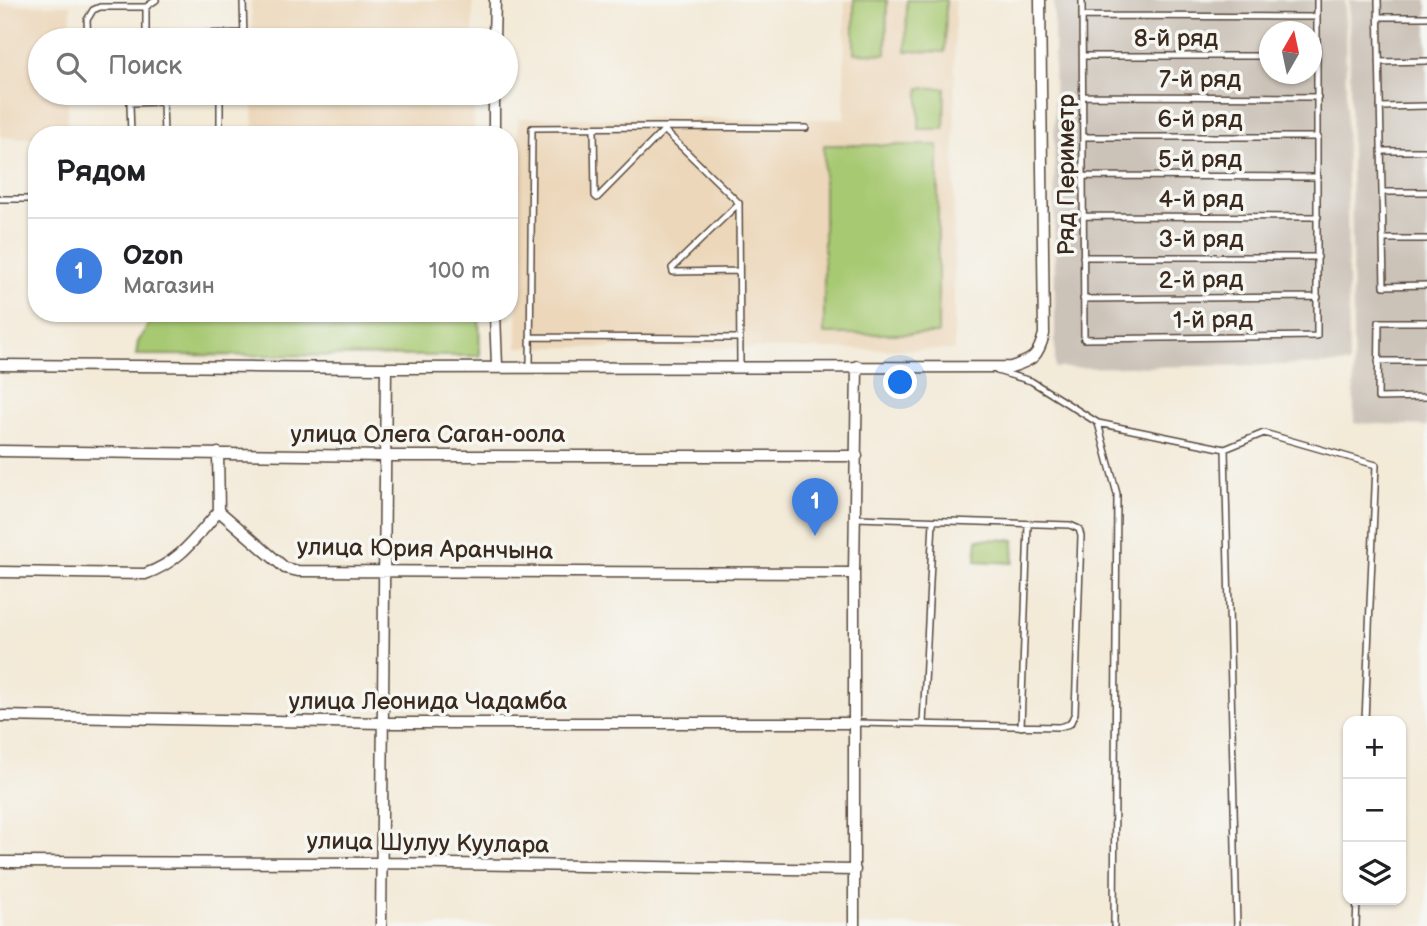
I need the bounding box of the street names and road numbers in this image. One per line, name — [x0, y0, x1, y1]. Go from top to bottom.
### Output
street label: 8-й ряд — [1134, 24, 1219, 53]
street label: 7-й ряд — [1159, 65, 1242, 94]
street label: Ряд Периметр — [1052, 94, 1081, 256]
street label: 6-й ряд — [1157, 105, 1243, 134]
street label: 5-й ряд — [1158, 145, 1242, 174]
street label: 4-й ряд — [1158, 185, 1244, 214]
street label: 3-й ряд — [1158, 225, 1244, 254]
street label: 2-й ряд — [1158, 265, 1244, 295]
street label: 1-й ряд — [1173, 305, 1253, 335]
street label: улица Олега Саган-оола — [291, 420, 566, 449]
street label: улица Юрия Аранчына — [297, 532, 553, 566]
street label: улица Леонида Чадамба — [289, 687, 567, 716]
street label: улица Шулуу Куулара — [306, 826, 550, 860]

